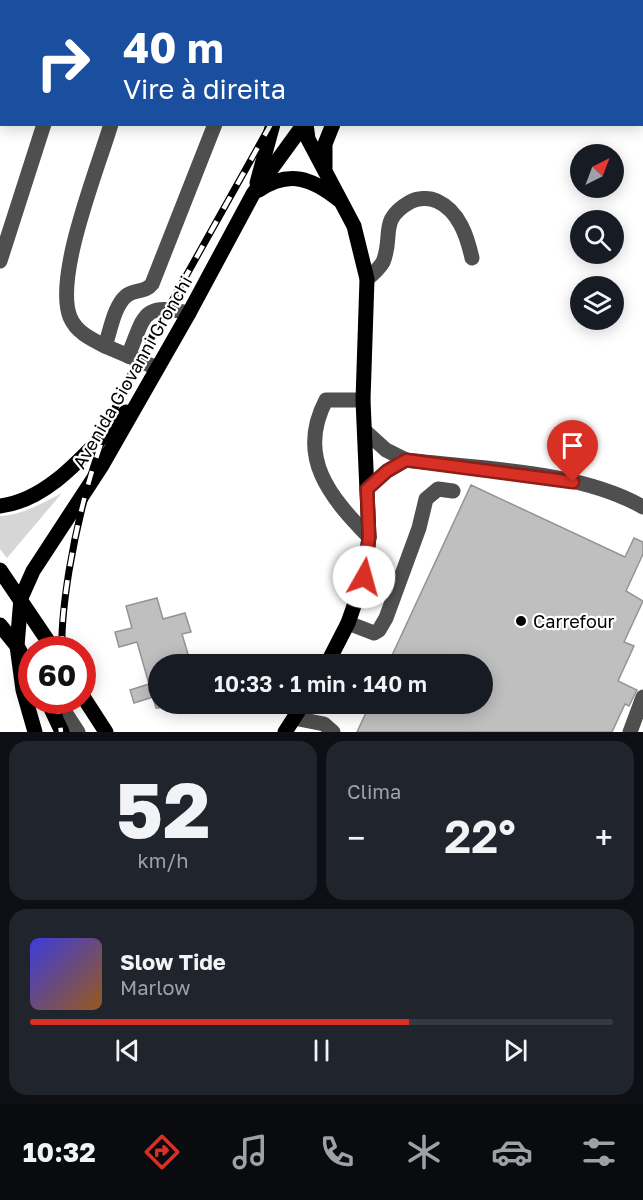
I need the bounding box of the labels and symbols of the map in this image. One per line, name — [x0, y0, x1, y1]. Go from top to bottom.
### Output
north arrow — [570, 144, 624, 198]
street label: Avenida Giovanni Gronchi — [68, 272, 196, 472]
pin — [547, 420, 598, 482]
position arrow — [332, 545, 396, 609]
place label: Carrefour — [533, 610, 615, 632]
marker: Carrefour — [514, 614, 528, 628]
speed limit sign: 60 — [18, 636, 96, 714]

